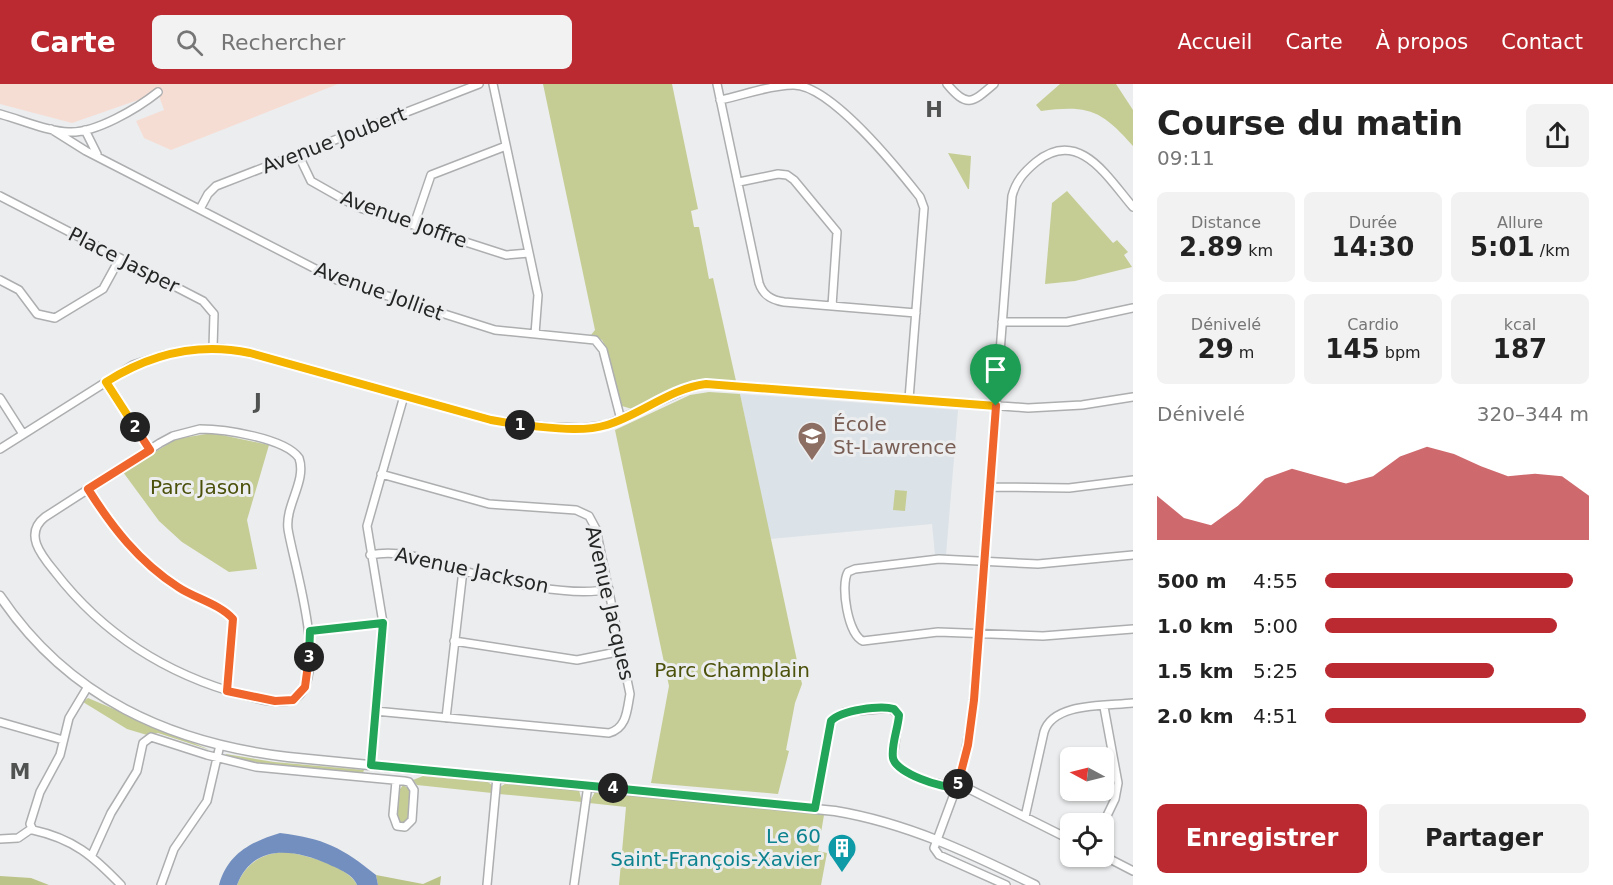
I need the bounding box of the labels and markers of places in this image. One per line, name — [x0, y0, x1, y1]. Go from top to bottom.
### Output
pin — [970, 344, 1021, 406]
pin: 1 — [505, 410, 535, 440]
pin: 2 — [120, 412, 150, 442]
place label: École St-Lawrence — [833, 412, 957, 459]
school or university icon: École St-Lawrence — [796, 420, 828, 462]
pin: 3 — [294, 642, 324, 672]
pin: 5 — [943, 769, 973, 799]
pin: 4 — [598, 773, 628, 803]
place label: Le 60 Saint-François-Xavier — [610, 824, 822, 871]
building icon: Le 60 Saint-François-Xavier — [826, 832, 858, 874]

